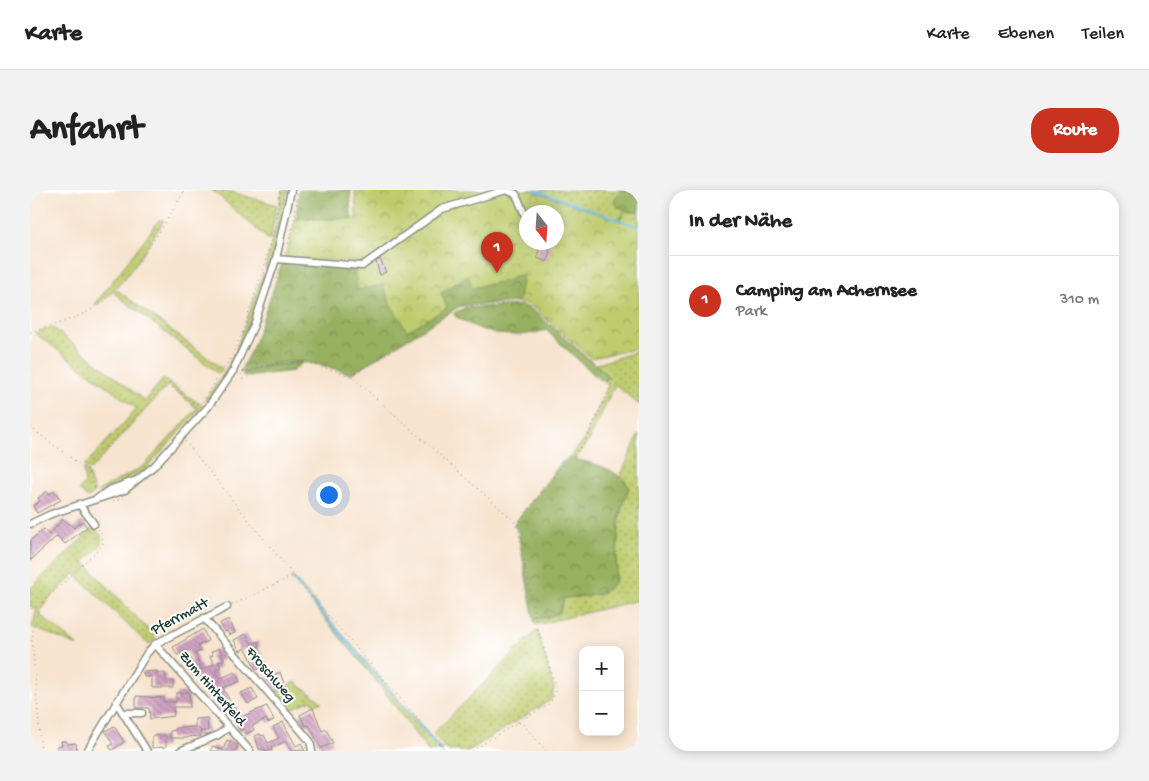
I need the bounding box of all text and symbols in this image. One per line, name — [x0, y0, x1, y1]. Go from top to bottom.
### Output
text: Karte — [25, 20, 82, 49]
text: Karte — [927, 24, 970, 45]
text: Ebenen — [998, 24, 1054, 45]
text: Teilen — [1082, 24, 1124, 45]
button: Route — [1031, 108, 1119, 153]
text: Anfahrt — [30, 110, 143, 151]
north arrow — [519, 205, 564, 250]
text: In der Nähe — [689, 210, 792, 235]
pin: 1 — [481, 232, 513, 273]
text: Camping am Achernsee — [736, 280, 917, 303]
text: 1 — [702, 291, 708, 310]
text: 310 m — [1060, 291, 1099, 310]
text: Park — [736, 303, 767, 322]
your location — [316, 482, 342, 508]
street label: Pferrmatt — [147, 594, 213, 640]
street label: Froschweg — [240, 643, 299, 706]
map controls — [579, 646, 624, 736]
button: + — [579, 646, 624, 691]
street label: Zum Hinterfeld — [175, 648, 250, 731]
button: − — [579, 691, 624, 736]

